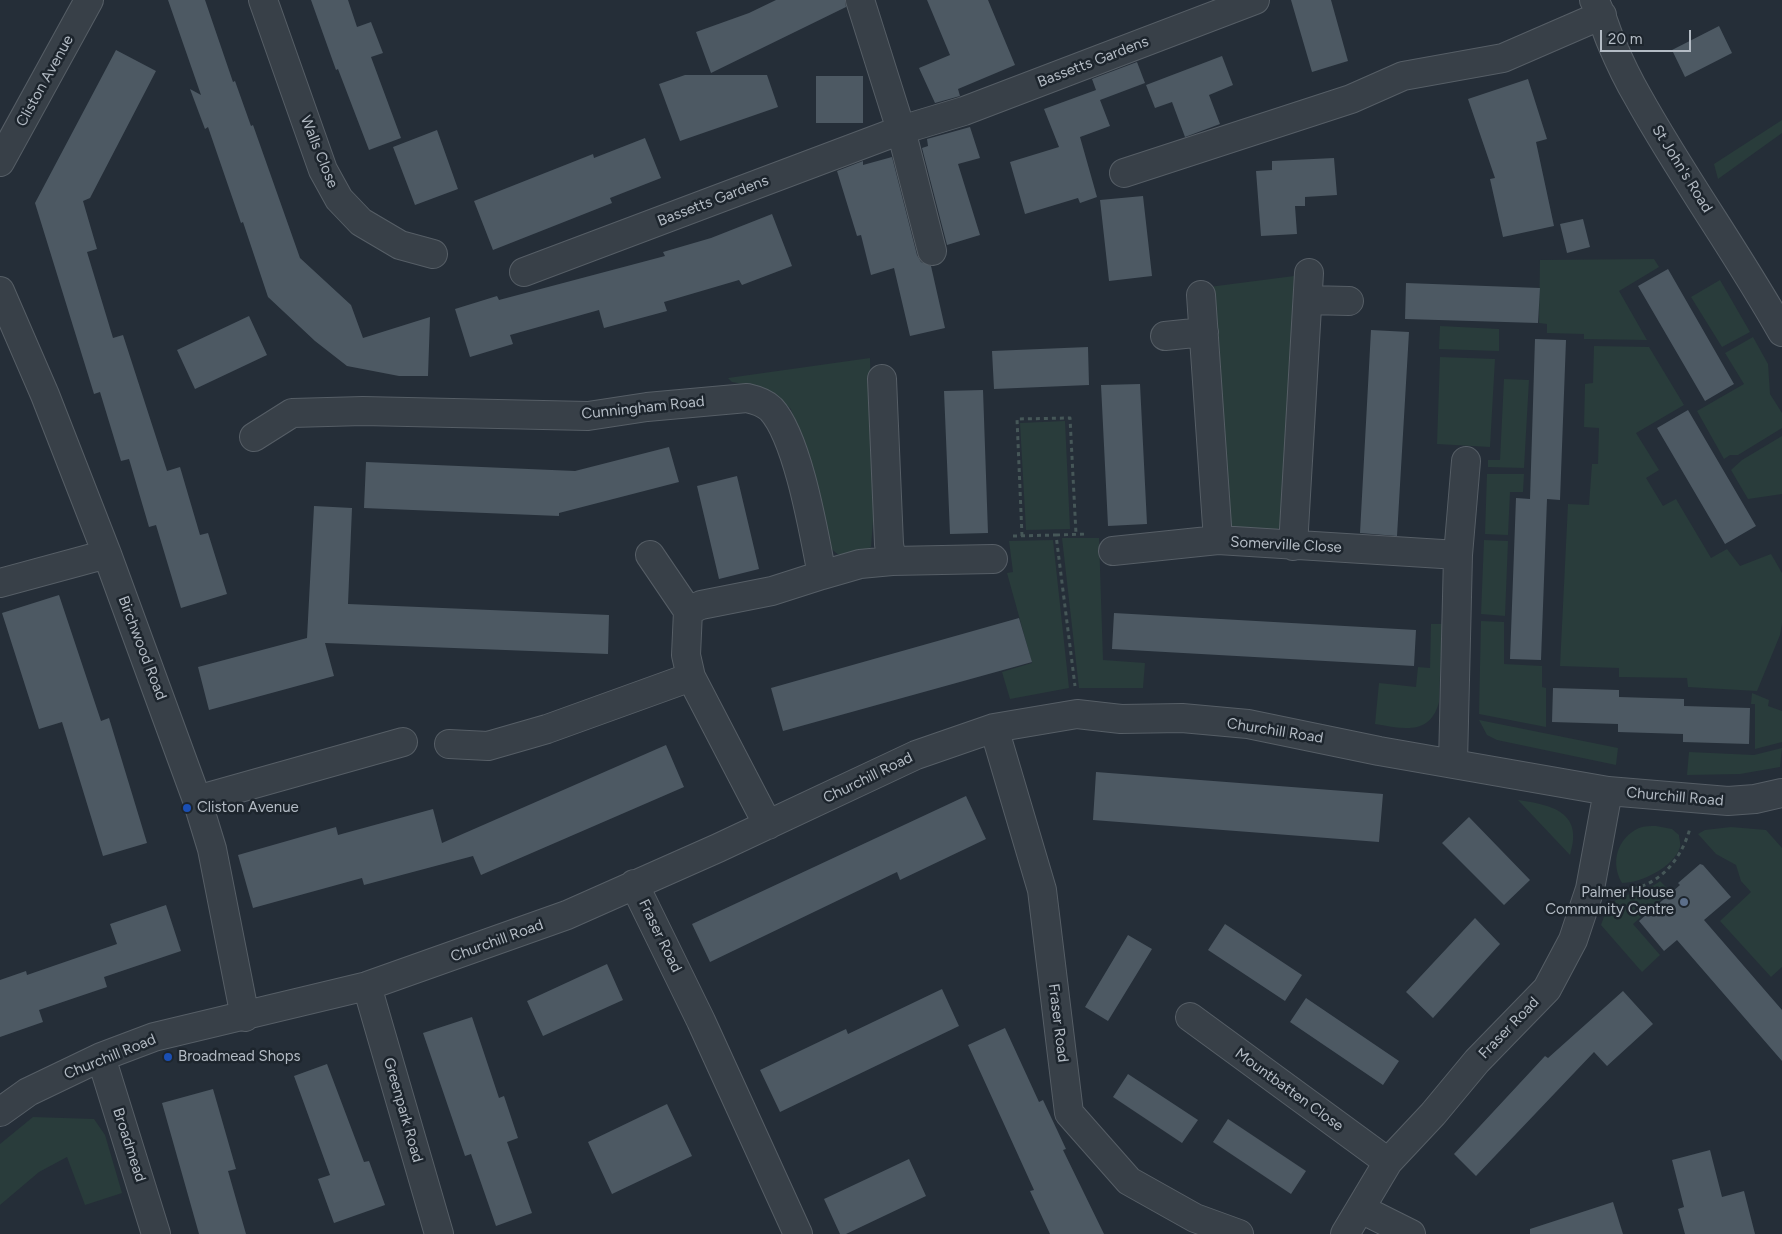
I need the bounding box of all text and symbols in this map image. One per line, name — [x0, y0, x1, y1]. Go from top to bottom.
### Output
scale bar — [1602, 20, 1693, 52]
text: 20 m — [1608, 30, 1642, 48]
street label: Cliston Avenue — [12, 32, 78, 130]
street label: Bassetts Gardens — [1035, 33, 1151, 91]
street label: Walls Close — [296, 113, 342, 191]
street label: St John's Road — [1648, 122, 1716, 216]
street label: Bassetts Gardens — [655, 172, 771, 230]
street label: Cunningham Road — [581, 393, 705, 423]
street label: Somerville Close — [1230, 533, 1342, 557]
street label: Birchwood Road — [114, 593, 170, 703]
street label: Churchill Road — [1225, 714, 1325, 748]
street label: Churchill Road — [820, 749, 916, 807]
street label: Churchill Road — [1626, 784, 1724, 810]
place label: Cliston Avenue — [197, 799, 299, 817]
marker: Cliston Avenue — [181, 802, 193, 814]
place label: Palmer House Community Centre — [1545, 884, 1674, 919]
street label: Fraser Road — [635, 896, 685, 976]
marker: Palmer House Community Centre — [1678, 896, 1690, 908]
street label: Churchill Road — [448, 916, 546, 966]
street label: Fraser Road — [1044, 983, 1072, 1063]
street label: Fraser Road — [1475, 993, 1543, 1063]
street label: Churchill Road — [61, 1030, 159, 1084]
street label: Mountbatten Close — [1231, 1045, 1347, 1135]
place label: Broadmead Shops — [178, 1048, 301, 1066]
marker: Broadmead Shops — [162, 1051, 174, 1063]
street label: Greenpark Road — [379, 1055, 427, 1165]
street label: Broadmead — [109, 1106, 149, 1184]

